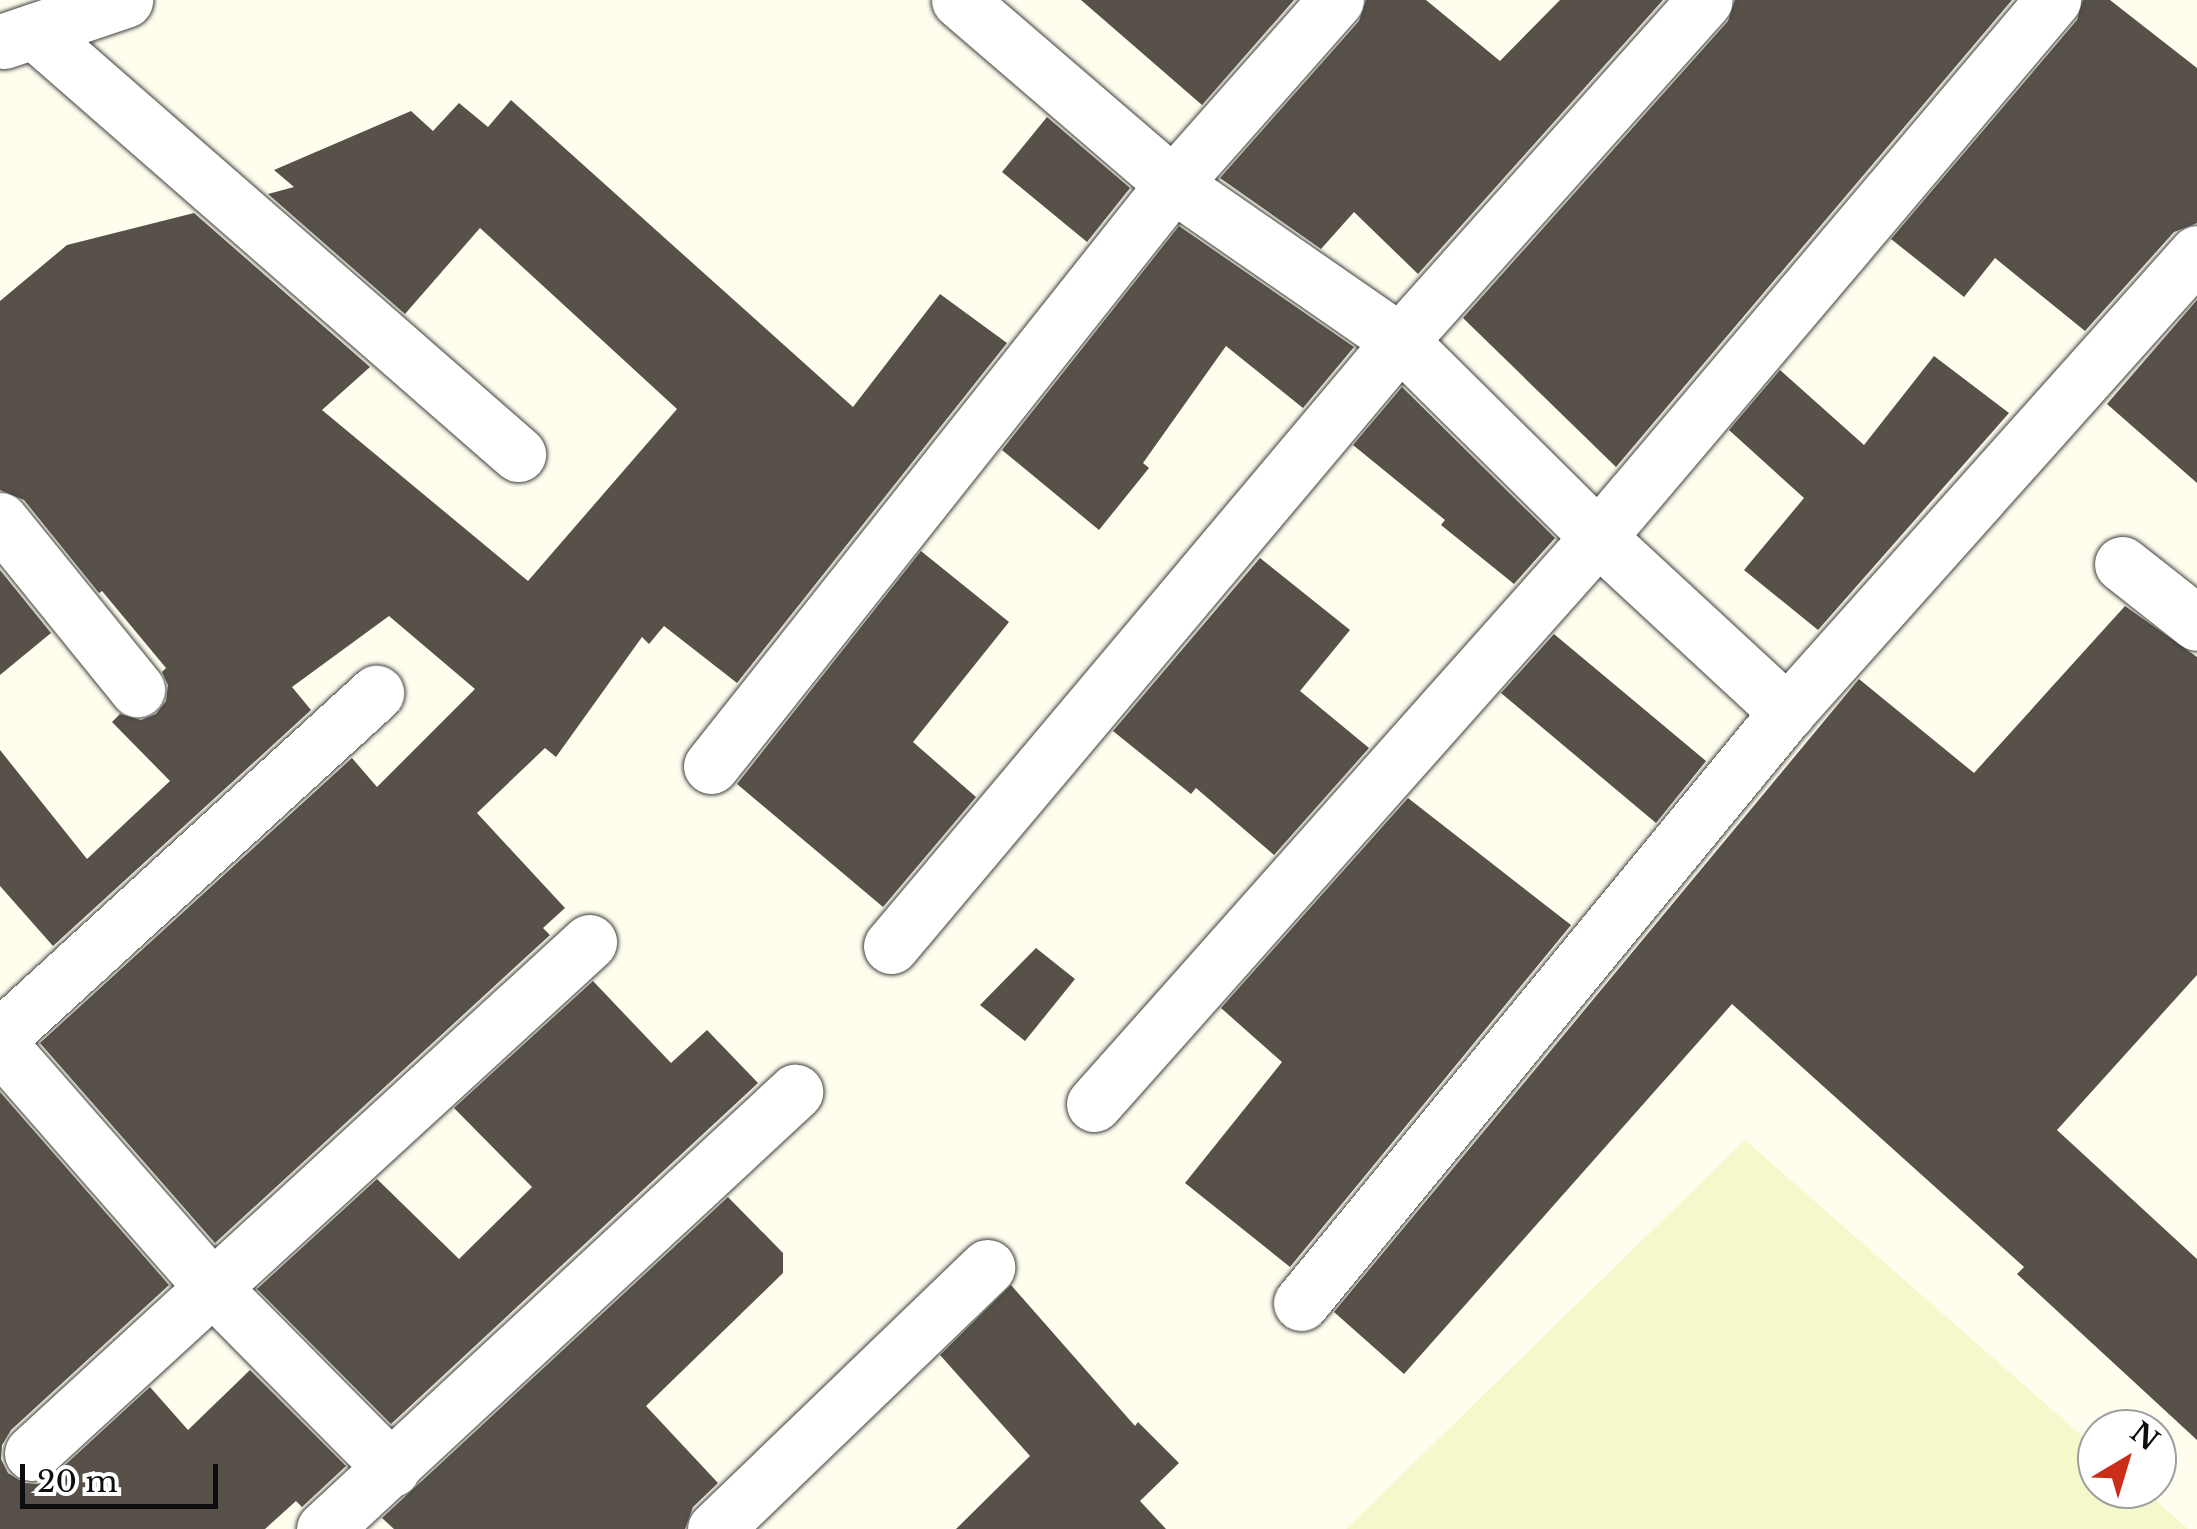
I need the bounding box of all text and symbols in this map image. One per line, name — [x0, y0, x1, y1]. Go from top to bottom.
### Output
north arrow — [2077, 1409, 2177, 1509]
text: N — [2123, 1415, 2166, 1458]
scale bar — [25, 1444, 222, 1506]
text: 20 m — [37, 1463, 118, 1500]

